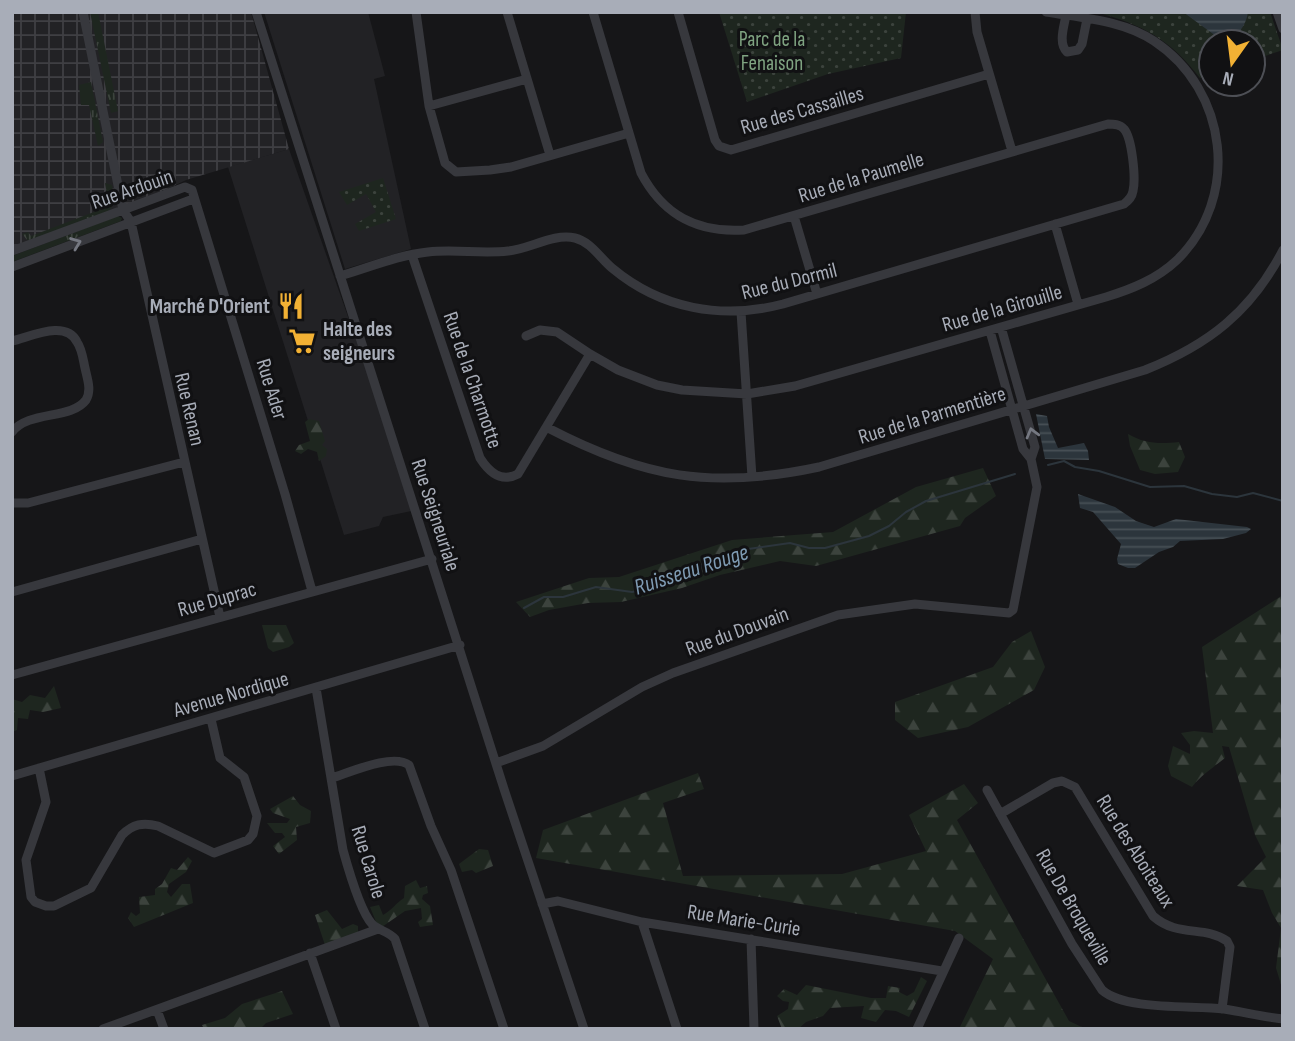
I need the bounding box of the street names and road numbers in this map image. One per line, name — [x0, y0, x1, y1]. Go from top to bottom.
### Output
street label: Rue des Cassailles — [738, 81, 867, 140]
street label: Rue de la Paumelle — [795, 147, 927, 208]
street label: Rue Ardouin — [88, 164, 176, 215]
street label: Rue du Dormil — [739, 258, 839, 305]
street label: Rue de la Girouille — [939, 279, 1065, 338]
street label: Rue de la Charmotte — [437, 309, 508, 452]
street label: Rue Ader — [250, 356, 293, 423]
street label: Rue Renan — [169, 370, 210, 448]
street label: Rue de la Parmentière — [855, 381, 1009, 450]
street label: Rue Seigneuriale — [406, 456, 465, 574]
street label: Rue Duprac — [175, 576, 259, 623]
street label: Rue du Douvain — [682, 601, 792, 662]
street label: Avenue Nordique — [170, 666, 292, 723]
street label: Rue des Aboiteaux — [1091, 790, 1180, 912]
street label: Rue Carole — [346, 823, 391, 902]
street label: Rue De Broqueville — [1030, 845, 1117, 970]
street label: Rue Marie-Curie — [686, 899, 802, 942]

